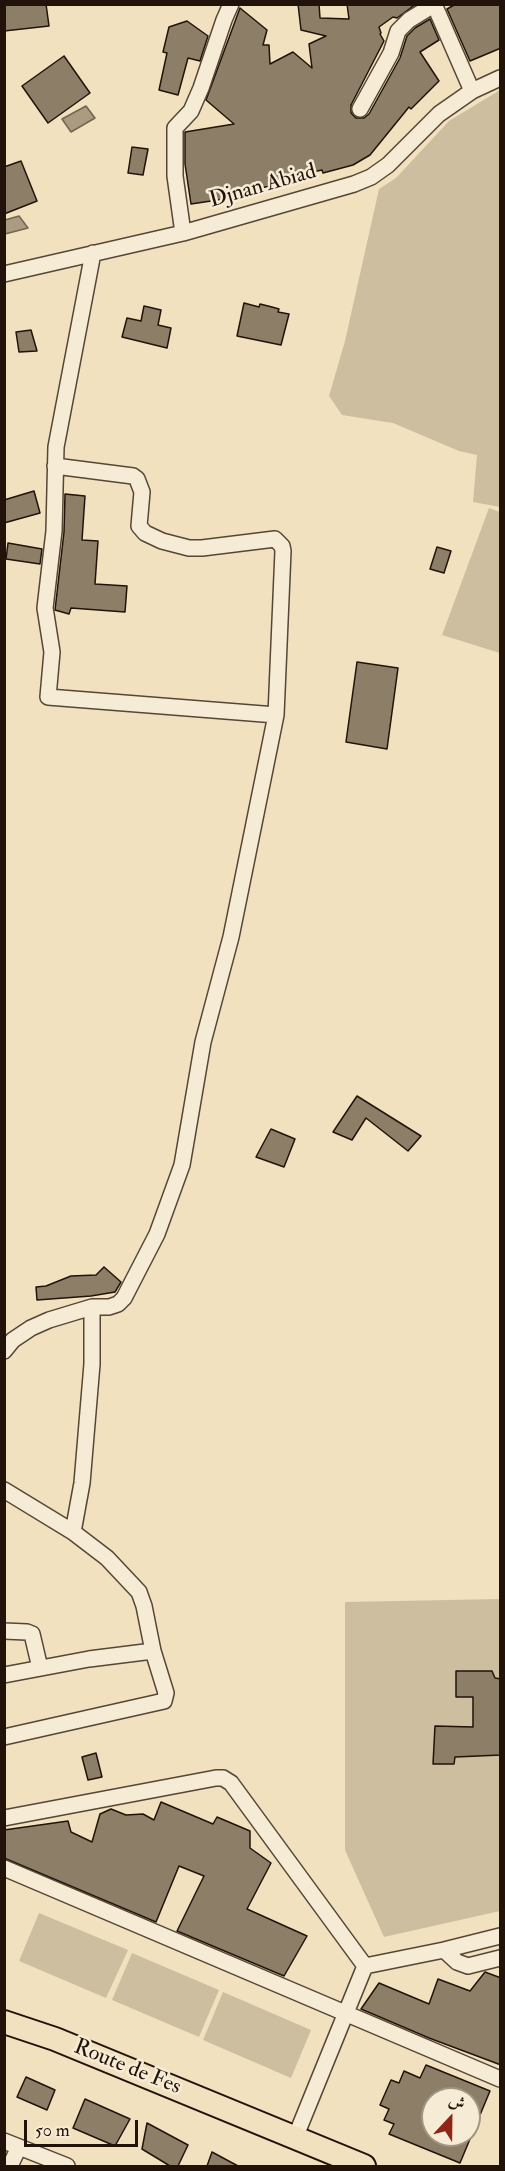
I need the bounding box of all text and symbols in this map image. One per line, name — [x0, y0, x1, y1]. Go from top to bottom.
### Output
street label: Djnan Abiad — [207, 159, 319, 215]
street label: Route de Fes — [70, 2035, 184, 2101]
north arrow — [421, 2087, 481, 2147]
text: ش — [446, 2090, 468, 2114]
scale bar — [27, 2108, 141, 2146]
text: 50 m — [35, 2119, 70, 2142]

